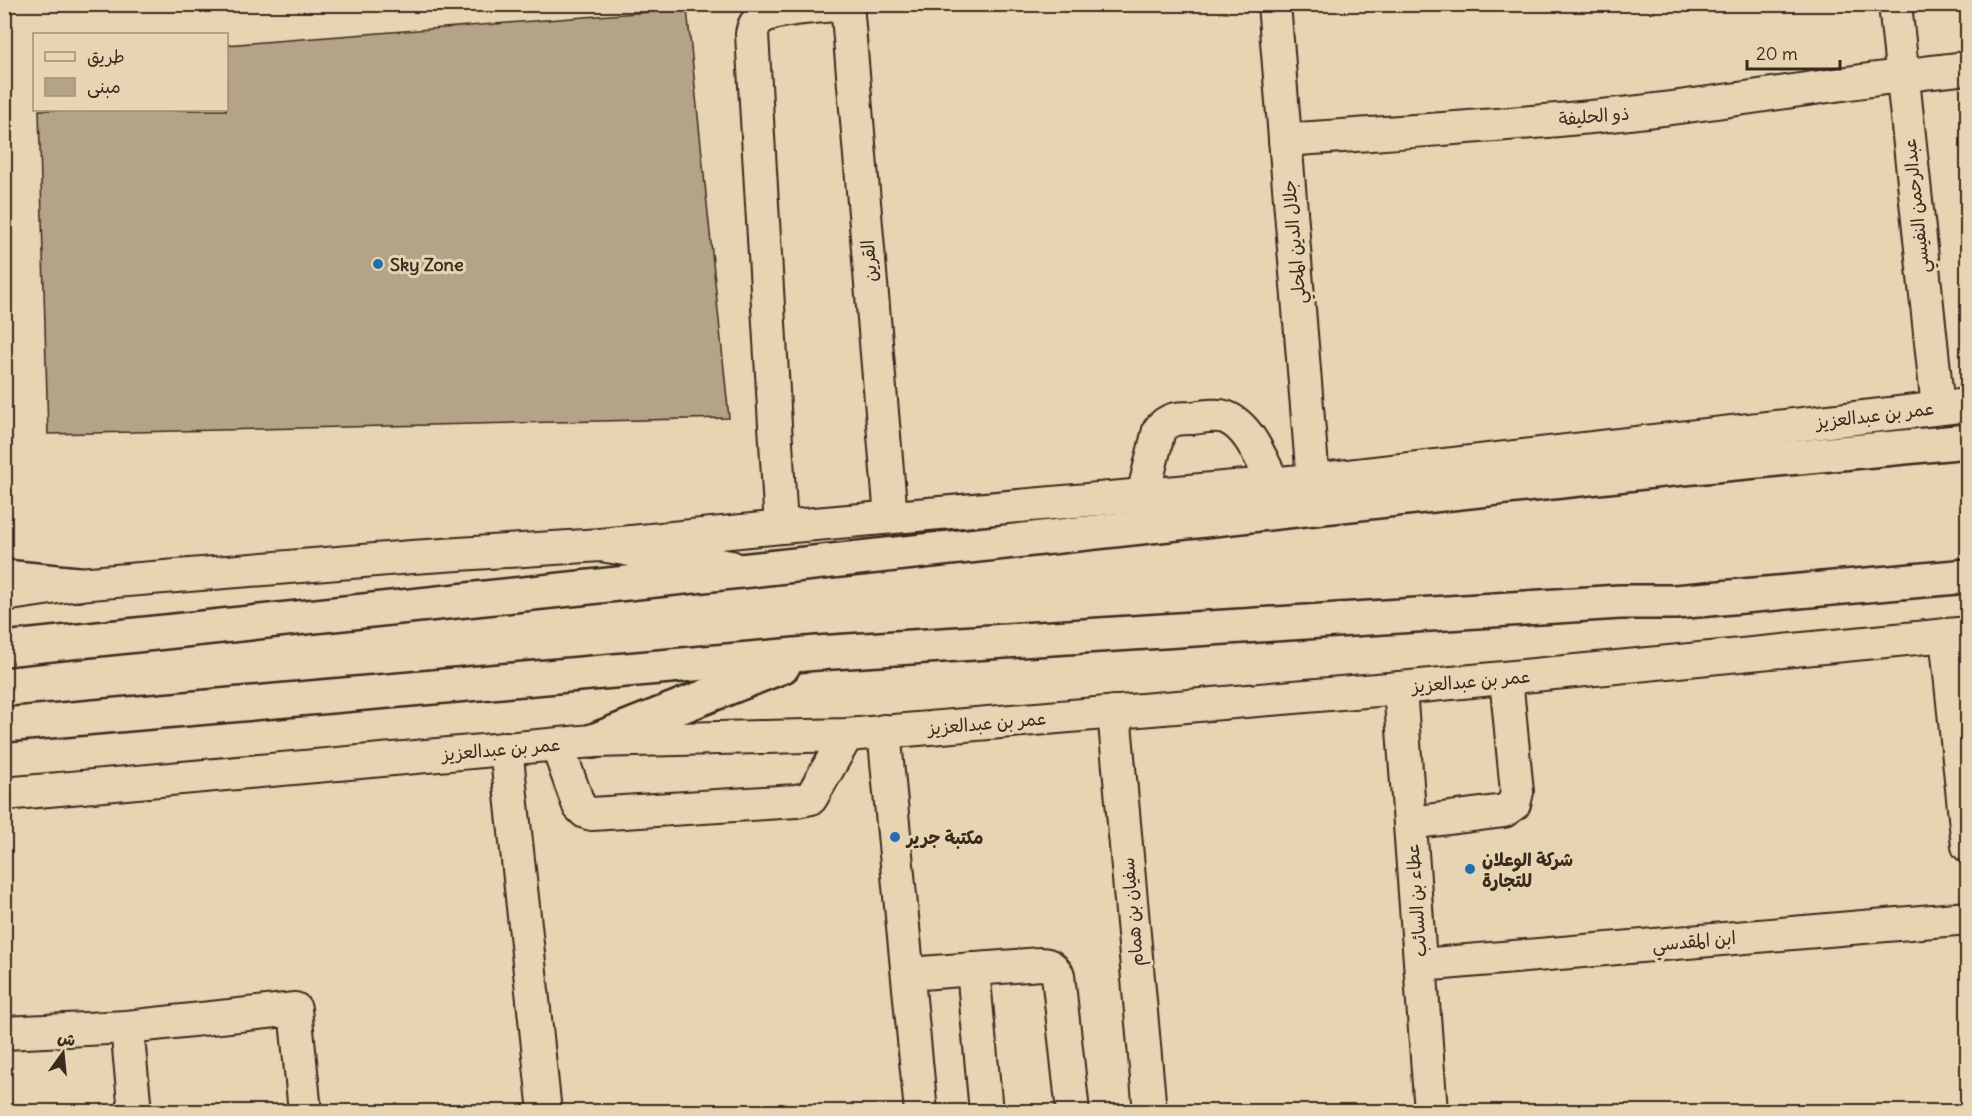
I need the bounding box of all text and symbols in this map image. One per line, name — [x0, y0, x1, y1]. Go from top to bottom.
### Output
legend — [33, 33, 228, 111]
scale bar — [1747, 33, 1840, 71]
text: 20 m — [1756, 42, 1798, 65]
text: طريق — [87, 45, 125, 68]
text: مبنى — [87, 75, 121, 98]
street label: ذو الحليفة — [1558, 101, 1630, 131]
street label: عبدالرحمن النفيسي — [1897, 137, 1939, 274]
street label: جلال الدين المحلي — [1277, 178, 1316, 305]
street label: القرين — [856, 239, 882, 283]
place label: Sky Zone — [390, 253, 464, 276]
marker: Sky Zone — [371, 257, 385, 271]
street label: عمر بن عبدالعزيز — [1813, 396, 1935, 434]
street label: عمر بن عبدالعزيز — [1409, 664, 1531, 698]
street label: عمر بن عبدالعزيز — [925, 706, 1047, 740]
street label: عمر بن عبدالعزيز — [439, 732, 561, 766]
place label: مكتبة جرير — [905, 826, 983, 849]
marker: مكتبة جرير — [888, 830, 902, 844]
street label: عطاء بن السائب — [1401, 842, 1431, 958]
place label: شركة الوعلان للتجارة — [1482, 848, 1573, 892]
street label: سفيان بن همام — [1116, 856, 1151, 967]
marker: شركة الوعلان للتجارة — [1463, 862, 1477, 876]
street label: ابن المقدسي — [1651, 926, 1737, 961]
north arrow — [33, 1023, 93, 1083]
text: ش — [56, 1027, 78, 1050]

